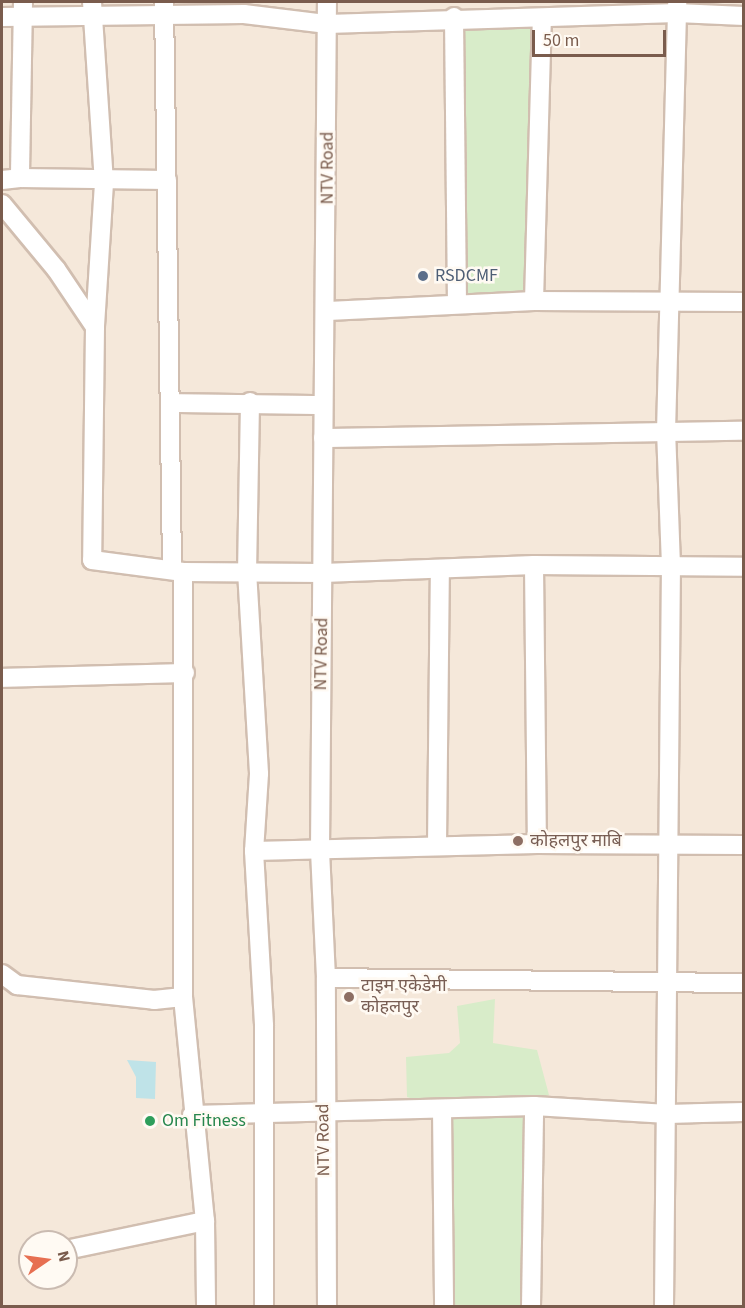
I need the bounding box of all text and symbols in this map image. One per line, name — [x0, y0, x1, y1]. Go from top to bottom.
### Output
scale bar — [535, 18, 668, 56]
text: 50 m — [543, 28, 579, 53]
street label: NTV Road — [317, 132, 339, 204]
place label: RSDCMF — [435, 265, 498, 287]
marker: RSDCMF — [416, 269, 430, 283]
street label: NTV Road — [311, 617, 333, 691]
place label: कोहलपुर माबि — [530, 830, 622, 852]
marker: कोहलपुर माबि — [511, 834, 525, 848]
place label: टाइम एकेडेमी कोहलपुर — [361, 976, 447, 1018]
marker: टाइम एकेडेमी कोहलपुर — [342, 990, 356, 1004]
street label: NTV Road — [313, 1103, 335, 1177]
place label: Om Fitness — [162, 1110, 246, 1132]
marker: Om Fitness — [143, 1114, 157, 1128]
north arrow — [18, 1230, 78, 1290]
text: N — [52, 1249, 76, 1264]

